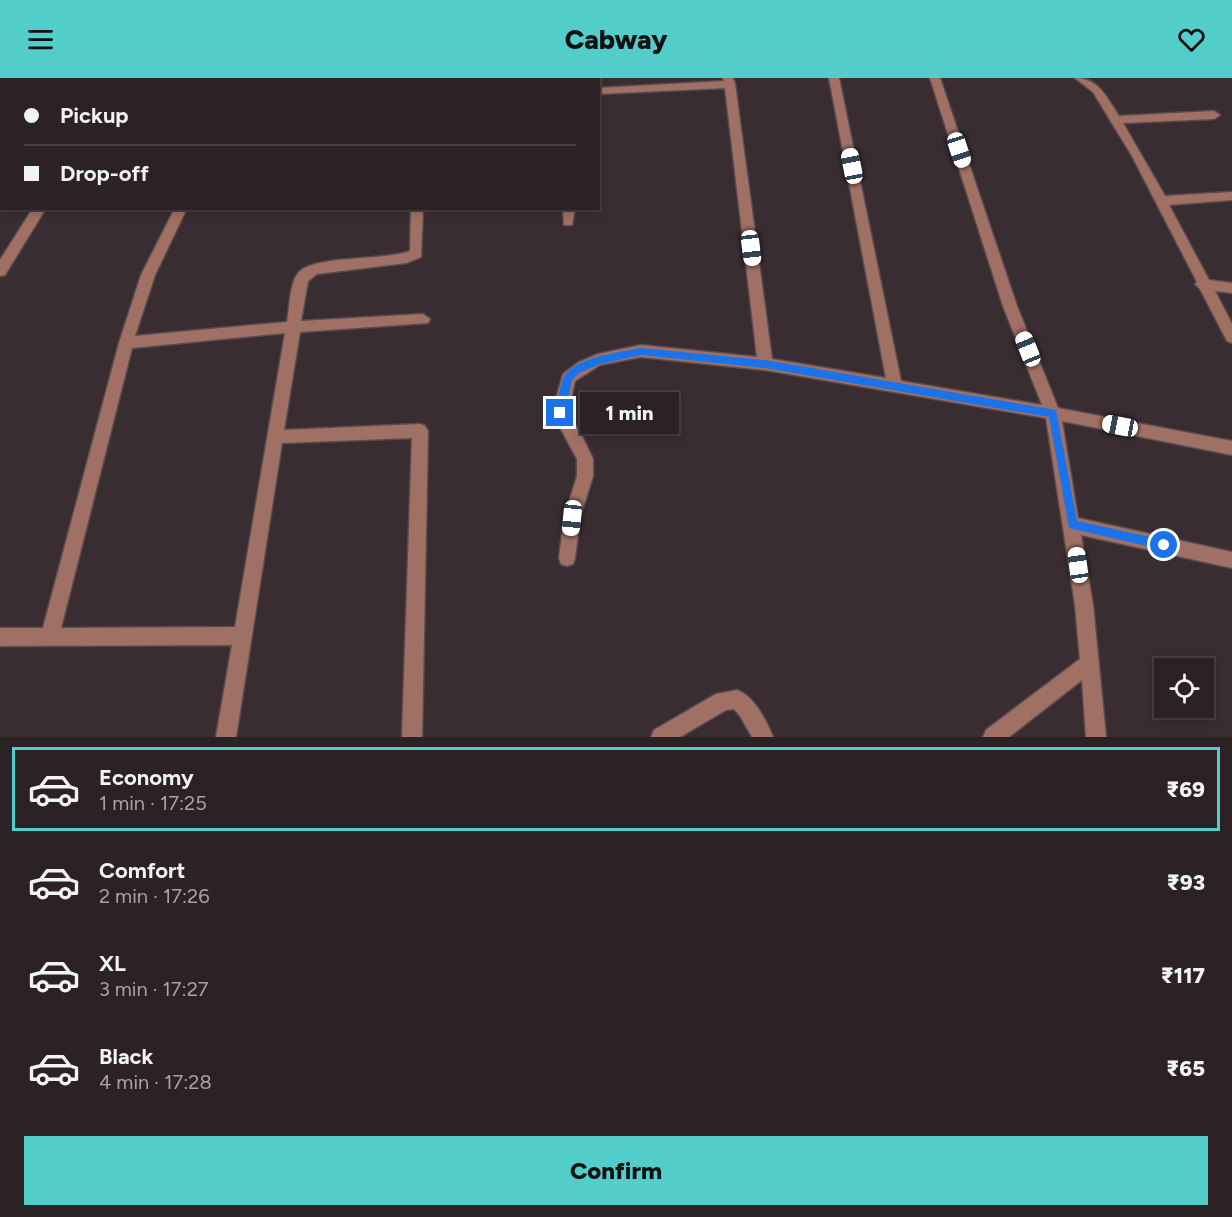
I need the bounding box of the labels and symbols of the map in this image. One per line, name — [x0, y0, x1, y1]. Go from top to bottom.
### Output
car — [945, 130, 973, 170]
car — [840, 147, 864, 185]
car — [740, 229, 762, 267]
car — [1013, 329, 1043, 369]
callout: 1 min — [581, 392, 680, 434]
route end — [546, 399, 573, 426]
car — [1101, 414, 1139, 438]
car — [561, 499, 583, 537]
route start — [1150, 531, 1177, 558]
car — [1067, 546, 1089, 584]

